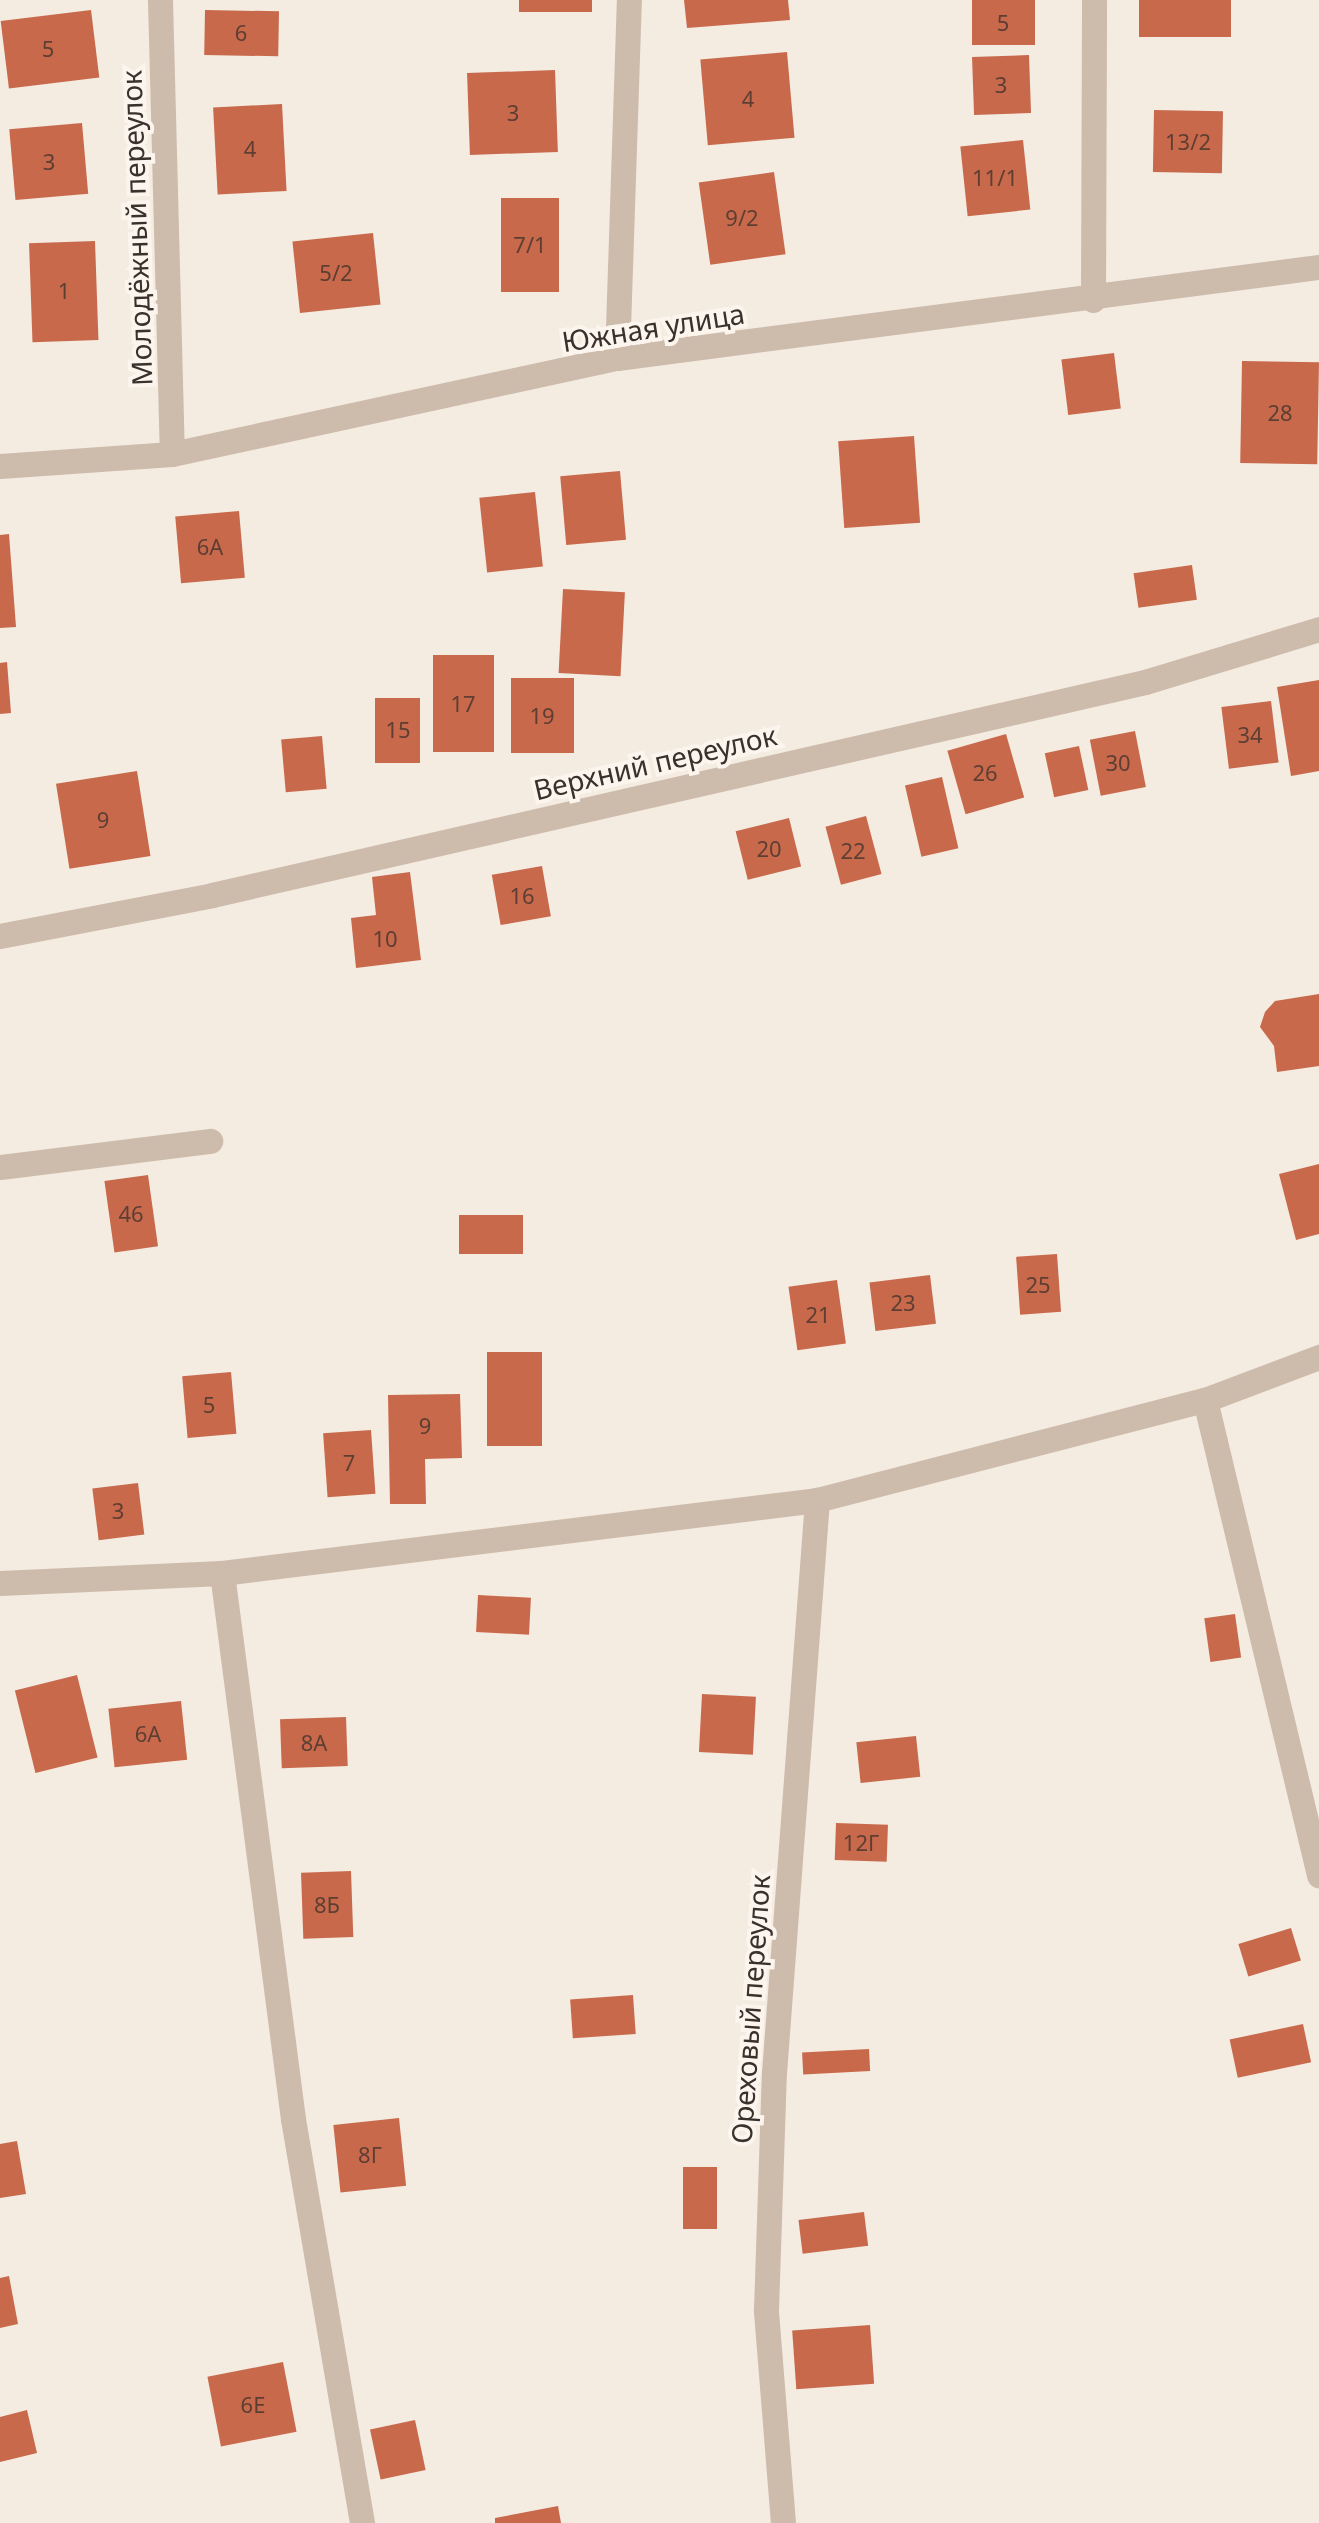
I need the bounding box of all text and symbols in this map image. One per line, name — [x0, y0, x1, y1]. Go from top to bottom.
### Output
house number: 5 — [997, 10, 1009, 36]
house number: 6 — [235, 20, 247, 46]
house number: 5 — [42, 36, 54, 62]
street label: Молодёжный переулок — [114, 70, 158, 386]
house number: 3 — [995, 72, 1007, 98]
house number: 4 — [742, 86, 754, 112]
house number: 3 — [507, 100, 519, 126]
house number: 13/2 — [1165, 129, 1211, 155]
house number: 4 — [244, 136, 256, 162]
house number: 3 — [43, 149, 55, 175]
house number: 11/1 — [972, 165, 1018, 191]
house number: 9/2 — [725, 205, 759, 231]
house number: 7/1 — [513, 232, 547, 258]
house number: 5/2 — [319, 260, 353, 286]
house number: 1 — [58, 278, 70, 304]
street label: Южная улица — [559, 296, 747, 358]
house number: 28 — [1267, 400, 1293, 426]
house number: 6А — [197, 534, 223, 560]
house number: 17 — [450, 691, 476, 717]
house number: 19 — [529, 703, 555, 729]
house number: 15 — [385, 717, 411, 743]
street label: Верхний переулок — [530, 718, 780, 806]
house number: 34 — [1237, 722, 1263, 748]
house number: 30 — [1105, 750, 1131, 776]
house number: 26 — [972, 760, 998, 786]
house number: 9 — [97, 807, 109, 833]
house number: 20 — [756, 836, 782, 862]
house number: 22 — [840, 838, 866, 864]
house number: 16 — [509, 883, 535, 909]
house number: 10 — [372, 926, 398, 952]
house number: 46 — [118, 1201, 144, 1227]
house number: 25 — [1025, 1272, 1051, 1298]
house number: 23 — [890, 1290, 916, 1316]
house number: 21 — [805, 1302, 831, 1328]
house number: 5 — [203, 1392, 215, 1418]
house number: 9 — [419, 1413, 431, 1439]
house number: 7 — [343, 1450, 355, 1476]
house number: 3 — [112, 1498, 124, 1524]
house number: 6А — [135, 1721, 161, 1747]
house number: 8А — [301, 1730, 327, 1756]
house number: 12Г — [843, 1830, 879, 1856]
street label: Ореховый переулок — [724, 1873, 776, 2145]
house number: 8Б — [314, 1892, 340, 1918]
house number: 8Г — [358, 2142, 382, 2168]
house number: 6Е — [241, 2392, 265, 2418]

